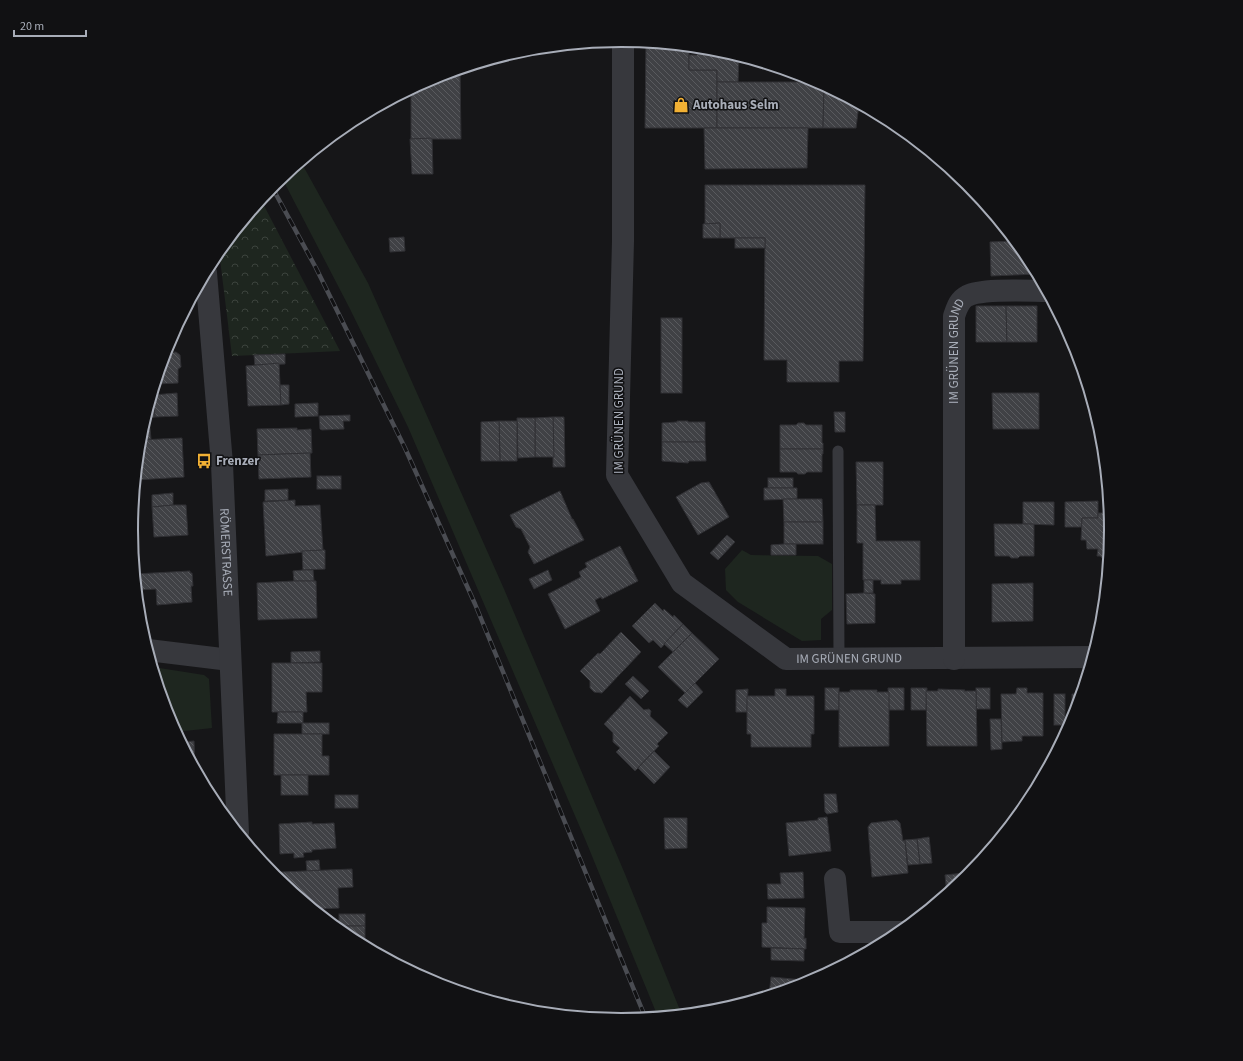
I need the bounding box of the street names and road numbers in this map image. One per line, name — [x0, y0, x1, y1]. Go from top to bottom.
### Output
street label: IM GRÜNEN GRUND — [945, 295, 969, 404]
street label: IM GRÜNEN GRUND — [610, 368, 628, 474]
street label: RÖMERSTRASSE — [215, 508, 237, 597]
street label: IM GRÜNEN GRUND — [796, 649, 902, 668]

